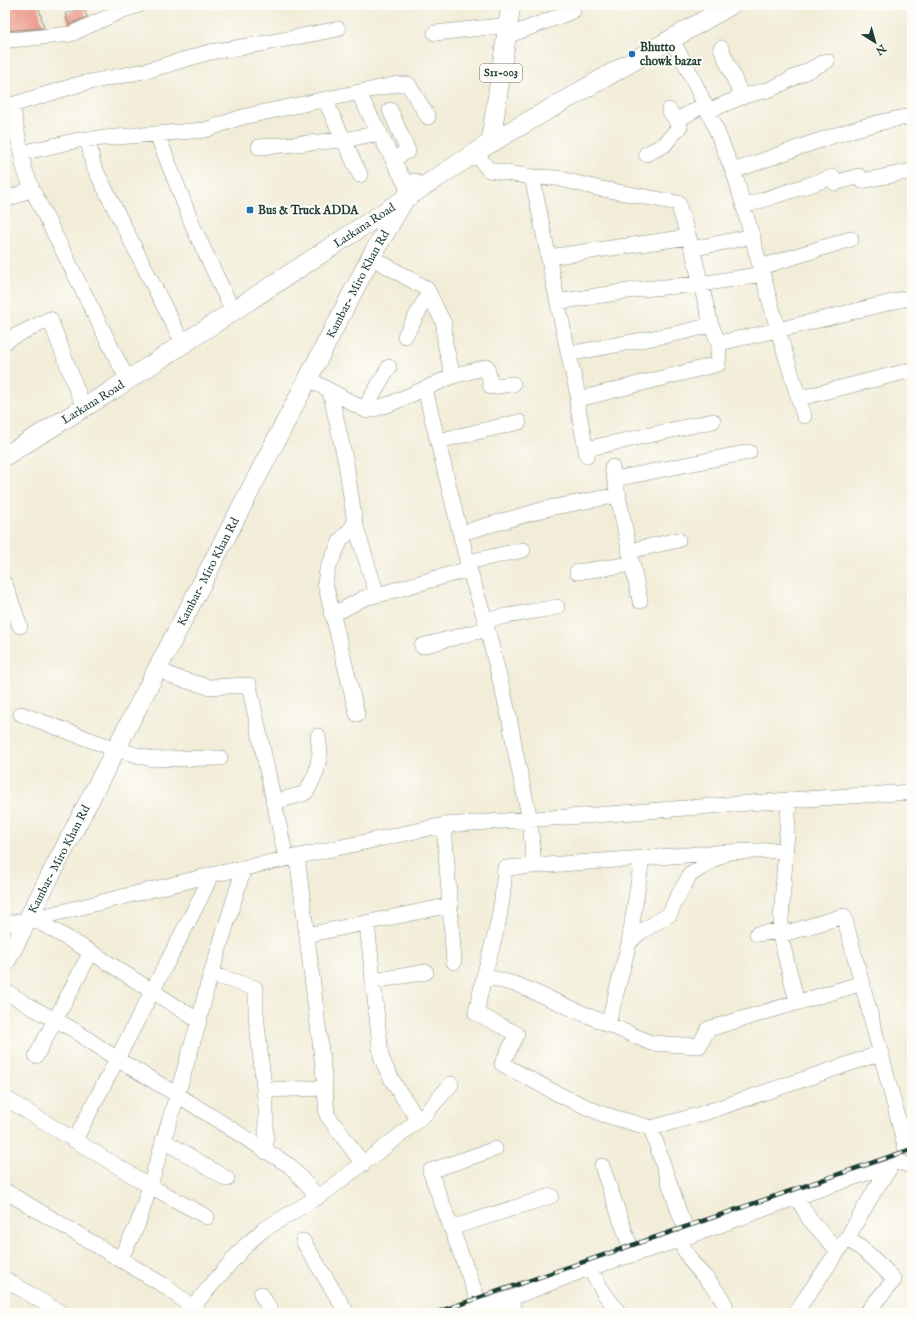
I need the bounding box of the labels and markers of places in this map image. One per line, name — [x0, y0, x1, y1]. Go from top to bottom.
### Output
place label: Bhutto chowk bazar — [640, 40, 702, 69]
marker: Bhutto chowk bazar — [627, 49, 637, 59]
place label: Bus & Truck ADDA — [258, 203, 359, 218]
marker: Bus & Truck ADDA — [245, 205, 255, 215]

